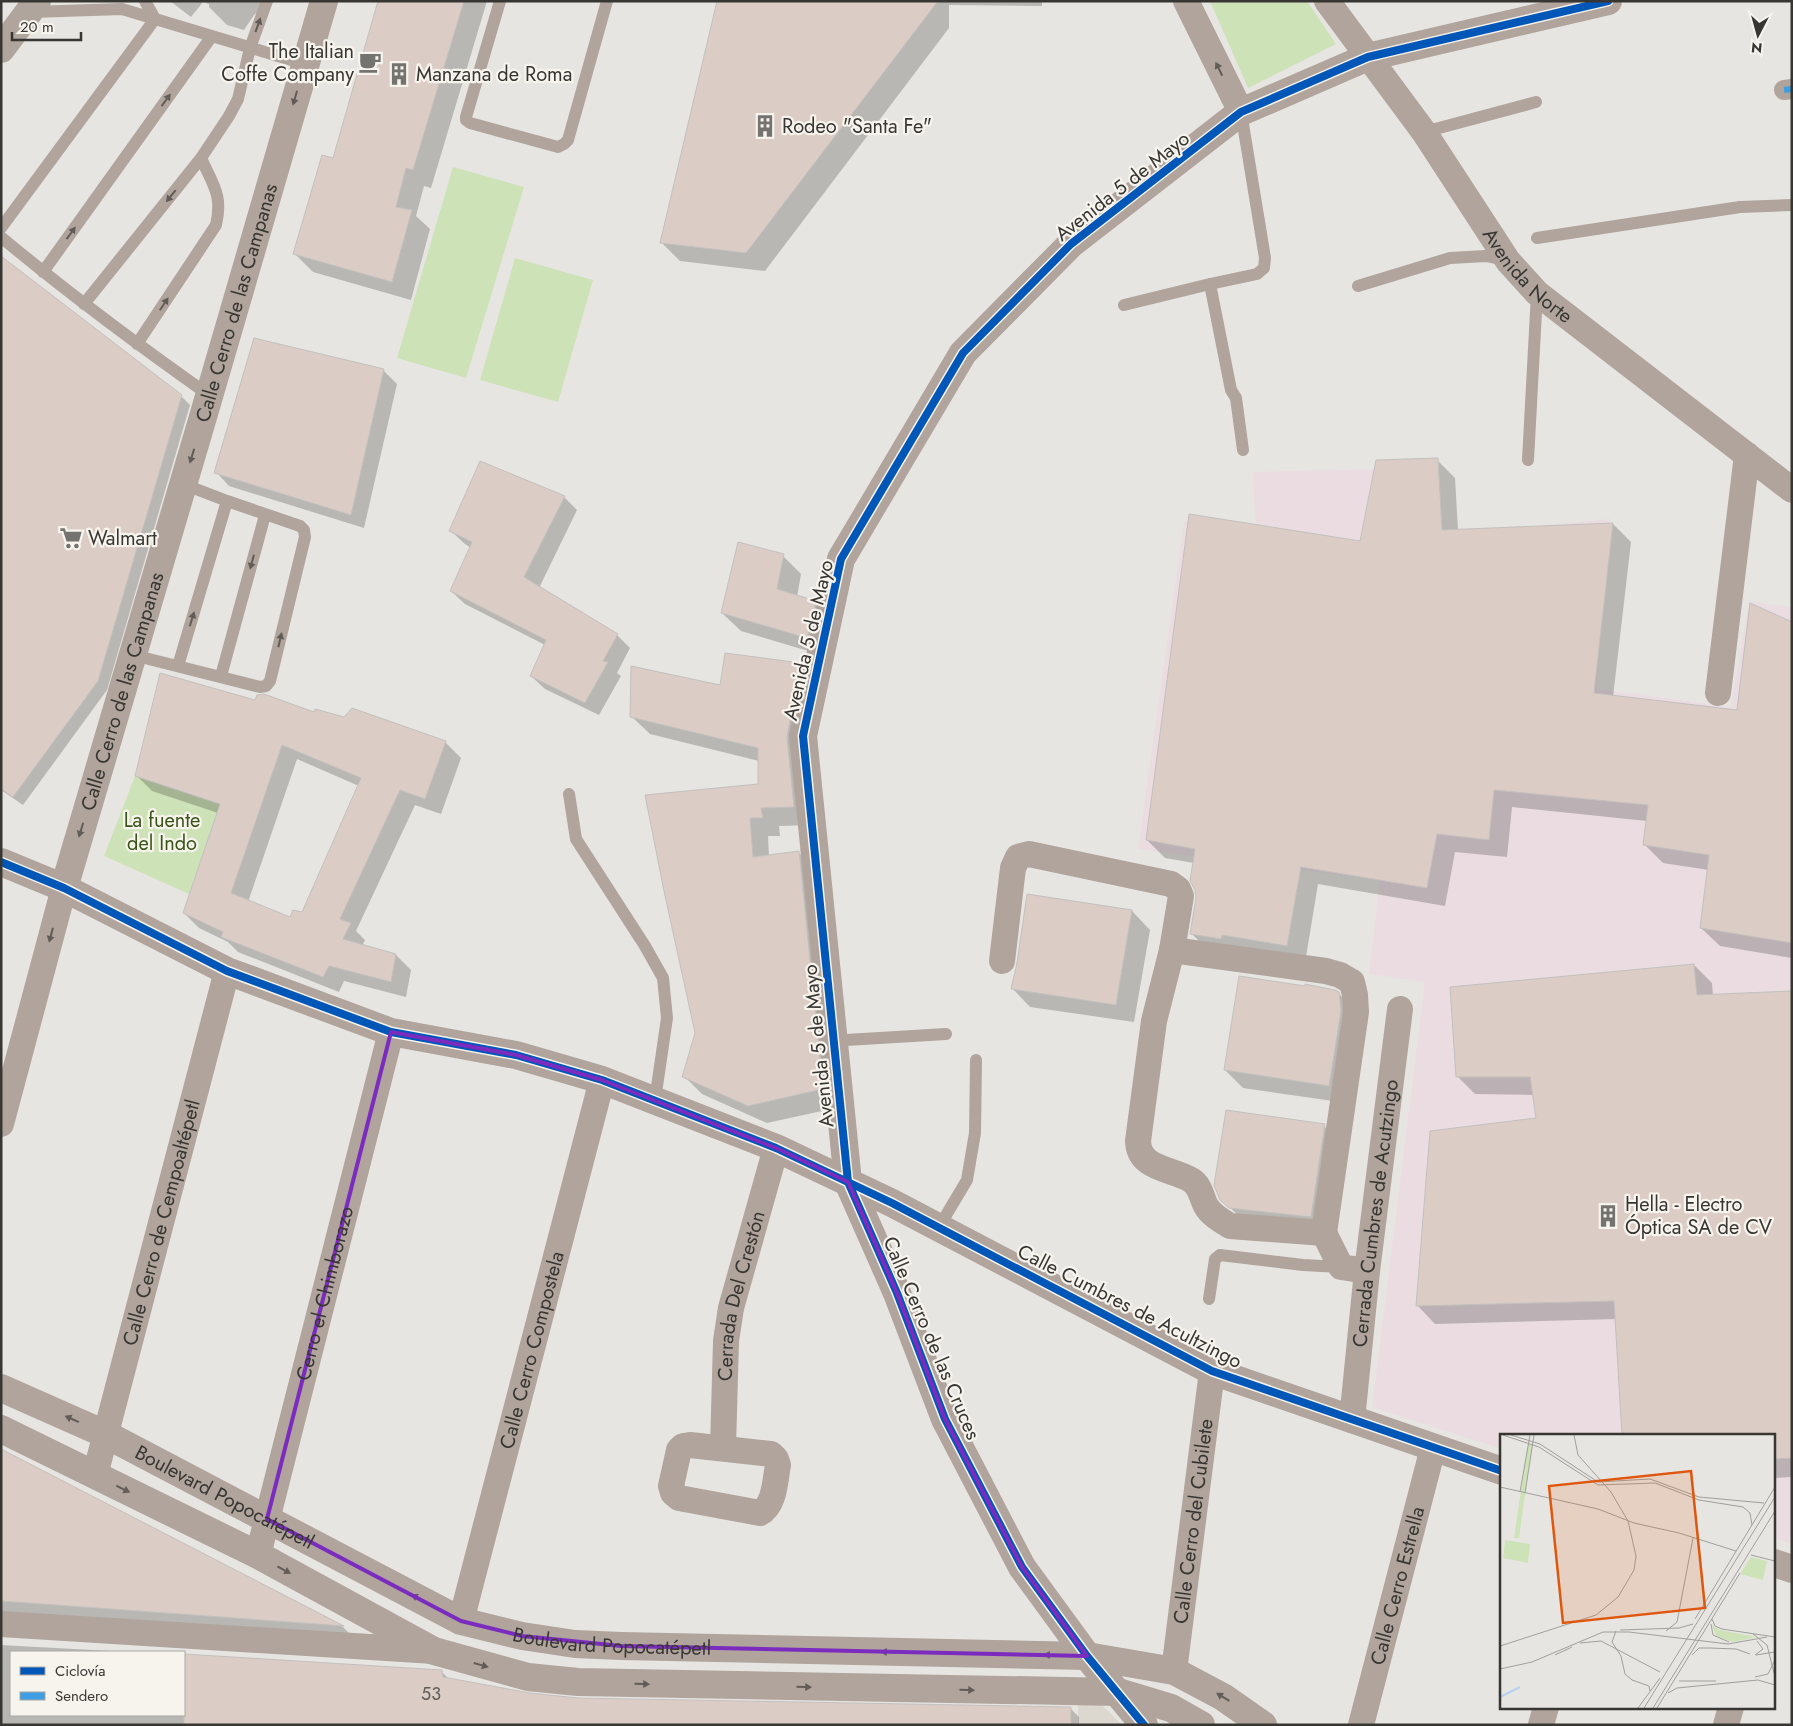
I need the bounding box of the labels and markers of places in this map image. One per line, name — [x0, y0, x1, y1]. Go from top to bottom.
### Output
place label: The Italian Coffe Company — [221, 37, 354, 89]
cafe icon: The Italian Coffe Company — [357, 49, 383, 75]
place label: Manzana de Roma — [416, 60, 572, 89]
building icon: Manzana de Roma — [386, 61, 412, 87]
place label: Rodeo "Santa Fe" — [782, 112, 932, 141]
building icon: Rodeo "Santa Fe" — [752, 113, 778, 139]
place label: Walmart — [88, 524, 157, 553]
supermarket icon: Walmart — [58, 525, 84, 551]
place label: Hella - Electro Óptica SA de CV — [1625, 1190, 1773, 1242]
building icon: Hella - Electro Óptica SA de CV — [1595, 1203, 1621, 1229]

